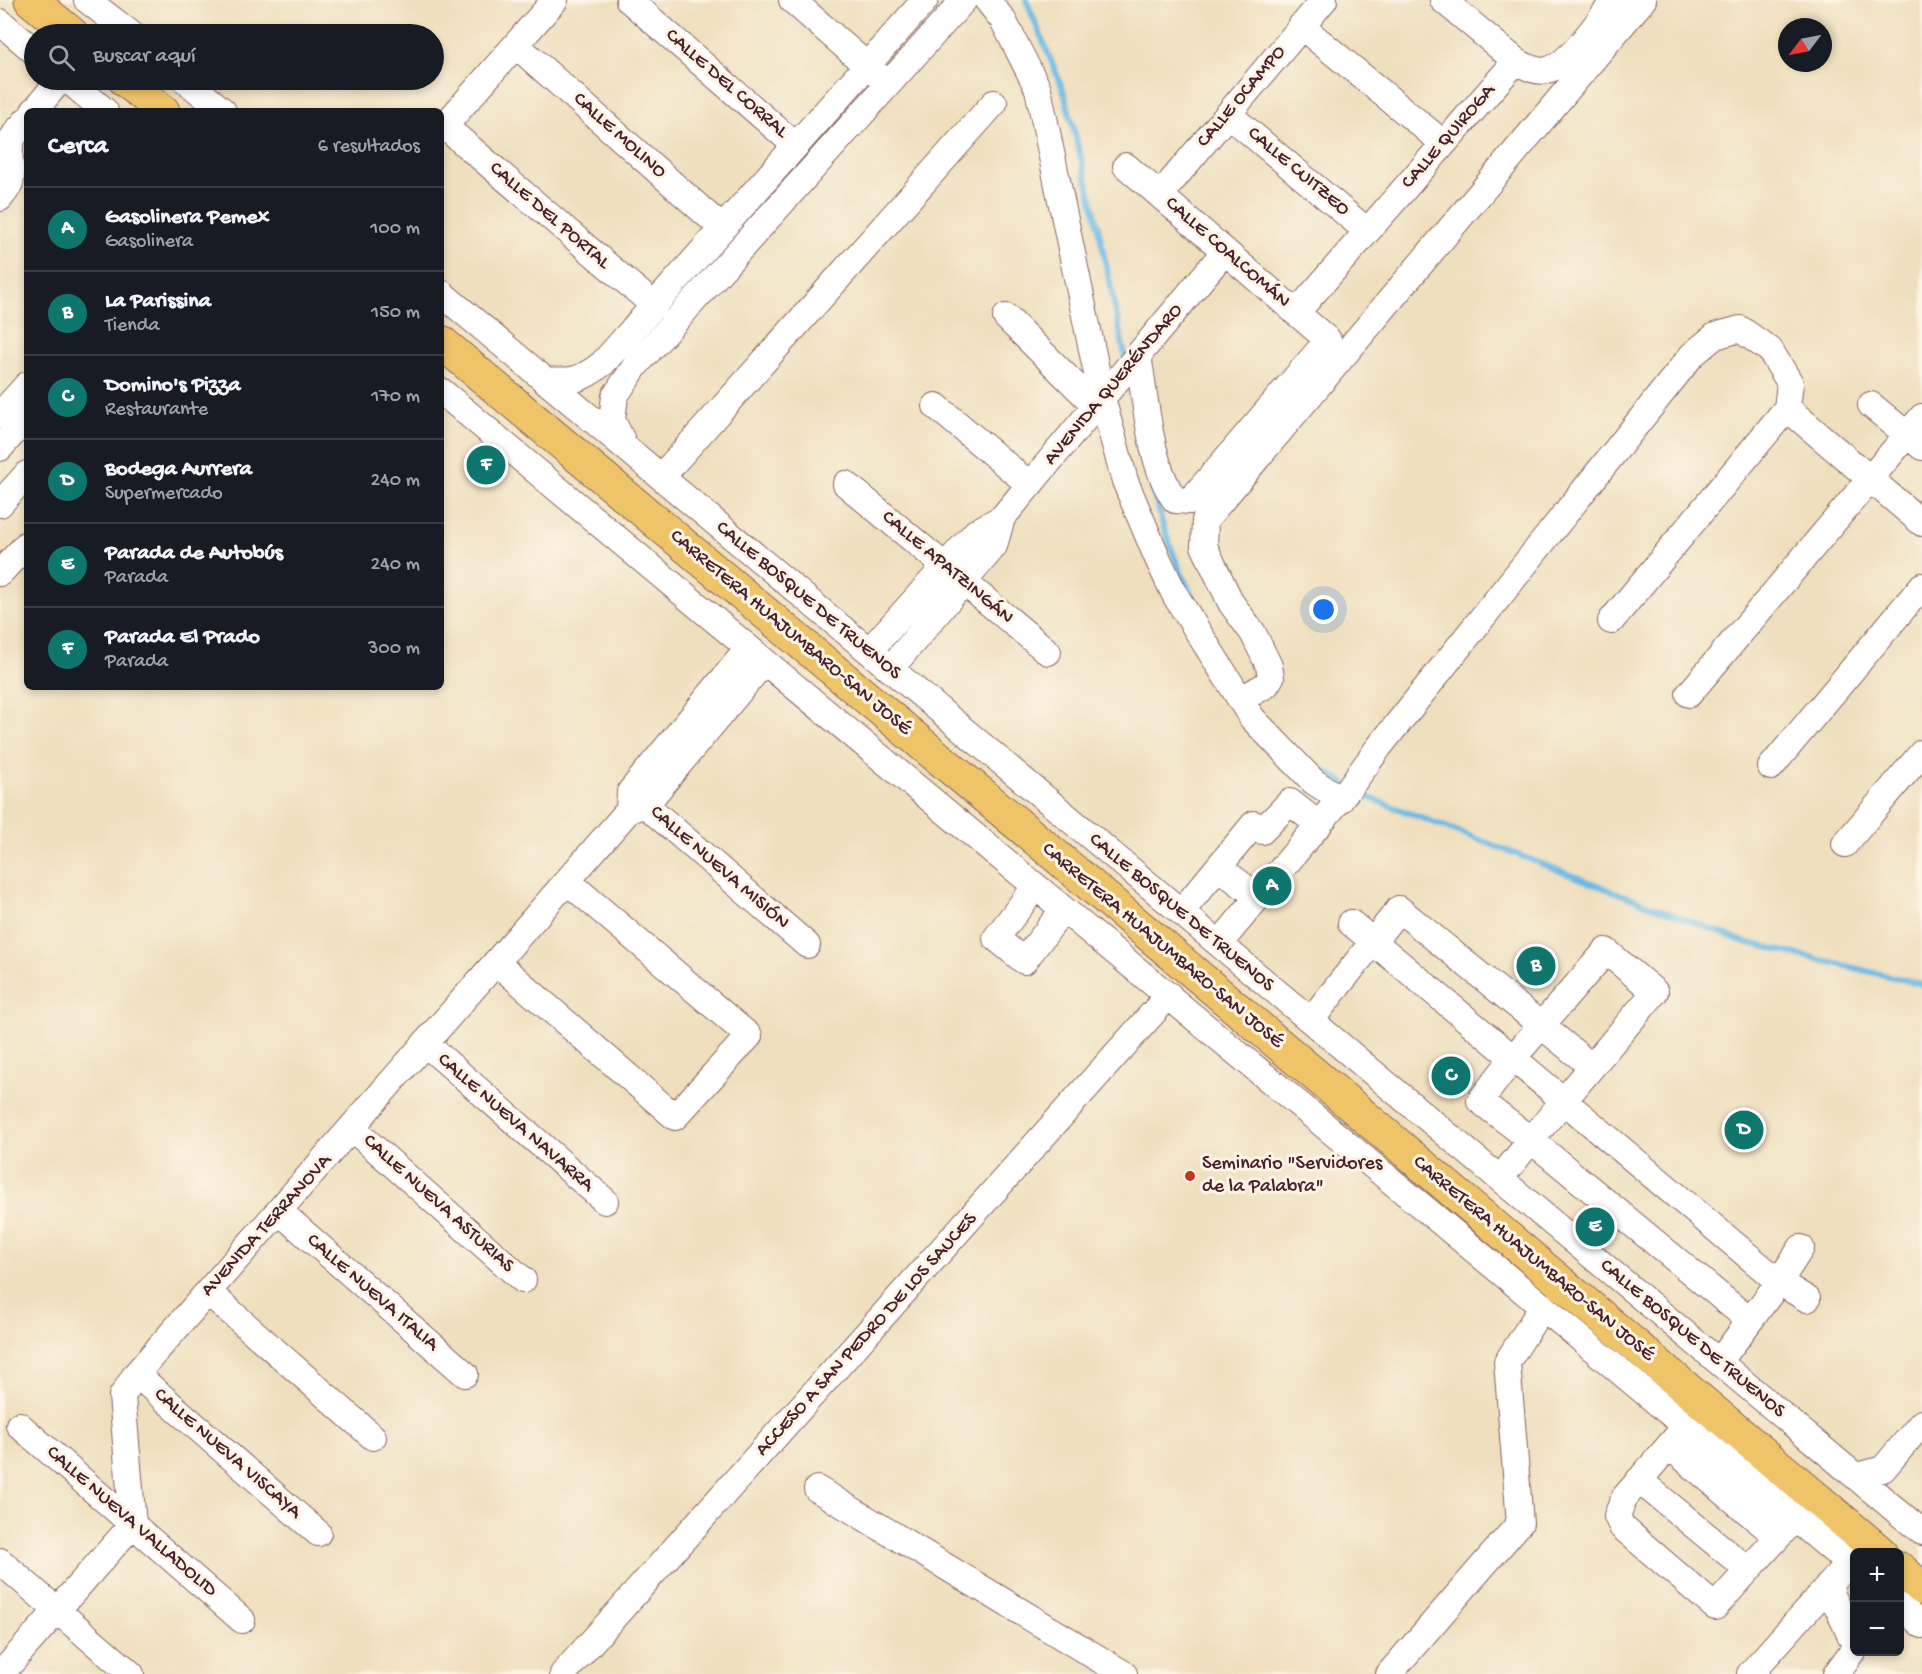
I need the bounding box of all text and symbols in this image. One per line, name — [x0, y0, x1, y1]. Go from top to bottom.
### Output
north arrow — [1778, 18, 1832, 72]
search box — [24, 24, 444, 90]
street label: CALLE DEL CORRAL — [660, 24, 793, 144]
icon: search — [45, 41, 78, 74]
street label: CALLE OCAMPO — [1193, 41, 1291, 153]
text: Buscar aquí — [93, 44, 196, 70]
street label: CALLE QUIROGA — [1397, 79, 1502, 194]
street label: CALLE MOLINO — [568, 88, 670, 184]
street label: CALLE CUITZEO — [1242, 122, 1354, 222]
text: Cerca — [48, 132, 108, 163]
text: 6 resultados — [318, 136, 420, 159]
street label: CALLE DEL PORTAL — [484, 157, 615, 275]
street label: CALLE COALCOMÁN — [1160, 191, 1296, 314]
text: Gasolinera Pemex — [105, 205, 269, 231]
text: A — [62, 218, 73, 241]
text: 100 m — [370, 218, 420, 241]
text: Gasolinera — [105, 231, 193, 254]
text: La Parissina — [105, 289, 211, 315]
street label: AVENIDA QUERÉNDARO — [1039, 299, 1188, 470]
text: B — [62, 302, 73, 325]
text: 150 m — [371, 302, 420, 325]
text: Tienda — [105, 315, 160, 338]
text: Domino's Pizza — [105, 373, 240, 399]
text: C — [62, 386, 73, 409]
text: 170 m — [371, 386, 420, 409]
text: Restaurante — [105, 399, 208, 422]
pin: F — [466, 442, 506, 488]
text: Bodega Aurrera — [105, 457, 252, 483]
text: D — [61, 470, 74, 493]
text: 240 m — [370, 470, 420, 493]
text: Supermercado — [105, 483, 223, 506]
street label: CALLE APATZINGÁN — [876, 505, 1019, 630]
street label: CALLE BOSQUE DE TRUENOS — [711, 517, 906, 686]
street label: CARRETERA HUAJUMBARO-SAN JOSÉ — [665, 524, 917, 742]
text: Parada de Autobús — [105, 541, 283, 567]
text: E — [61, 554, 74, 577]
text: 240 m — [370, 554, 420, 577]
text: Parada — [105, 567, 168, 590]
your location — [1309, 595, 1338, 624]
text: Parada El Prado — [105, 625, 260, 651]
text: F — [62, 638, 73, 661]
text: 300 m — [368, 638, 420, 661]
text: Parada — [105, 651, 168, 674]
street label: CALLE NUEVA MISIÓN — [645, 801, 793, 935]
street label: CALLE BOSQUE DE TRUENOS — [1083, 828, 1279, 998]
street label: CARRETERA HUAJUMBARO-SAN JOSÉ — [1037, 837, 1289, 1055]
pin: A — [1252, 864, 1292, 908]
pin: B — [1516, 944, 1556, 988]
street label: CALLE NUEVA NAVARRA — [432, 1049, 599, 1198]
pin: C — [1432, 1054, 1470, 1098]
pin: D — [1724, 1108, 1764, 1152]
street label: CALLE NUEVA ASTURIAS — [358, 1130, 519, 1279]
street label: AVENIDA TERRANOVA — [197, 1149, 338, 1302]
street label: CARRETERA HUAJUMBARO-SAN JOSÉ — [1407, 1151, 1659, 1367]
place label: Seminario "Servidores de la Palabra" — [1202, 1153, 1383, 1199]
marker: Seminario "Servidores de la Palabra" — [1183, 1169, 1197, 1183]
pin: E — [1576, 1204, 1614, 1250]
street label: ACCESO A SAN PEDRO DE LOS SAUCES — [751, 1208, 983, 1462]
street label: CALLE NUEVA ITALIA — [301, 1229, 444, 1357]
street label: CALLE BOSQUE DE TRUENOS — [1595, 1255, 1790, 1424]
street label: CALLE NUEVA VISCAYA — [148, 1384, 306, 1525]
street label: CALLE NUEVA VALLADOLID — [41, 1442, 222, 1603]
map controls — [1850, 1548, 1904, 1656]
button: + — [1850, 1548, 1904, 1602]
button: − — [1850, 1602, 1904, 1656]

